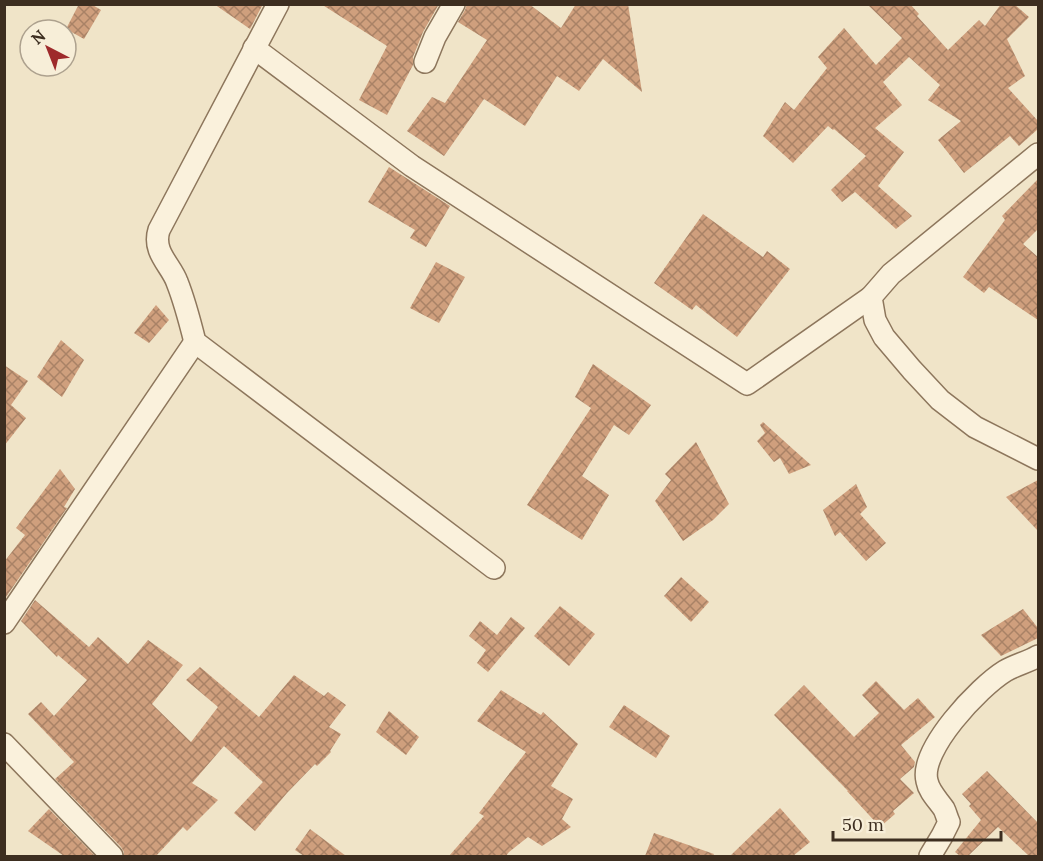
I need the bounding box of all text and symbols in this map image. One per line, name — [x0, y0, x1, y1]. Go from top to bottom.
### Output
north arrow — [18, 18, 78, 78]
text: N — [27, 25, 49, 48]
scale bar — [833, 804, 1001, 842]
text: 50 m — [842, 813, 884, 836]

